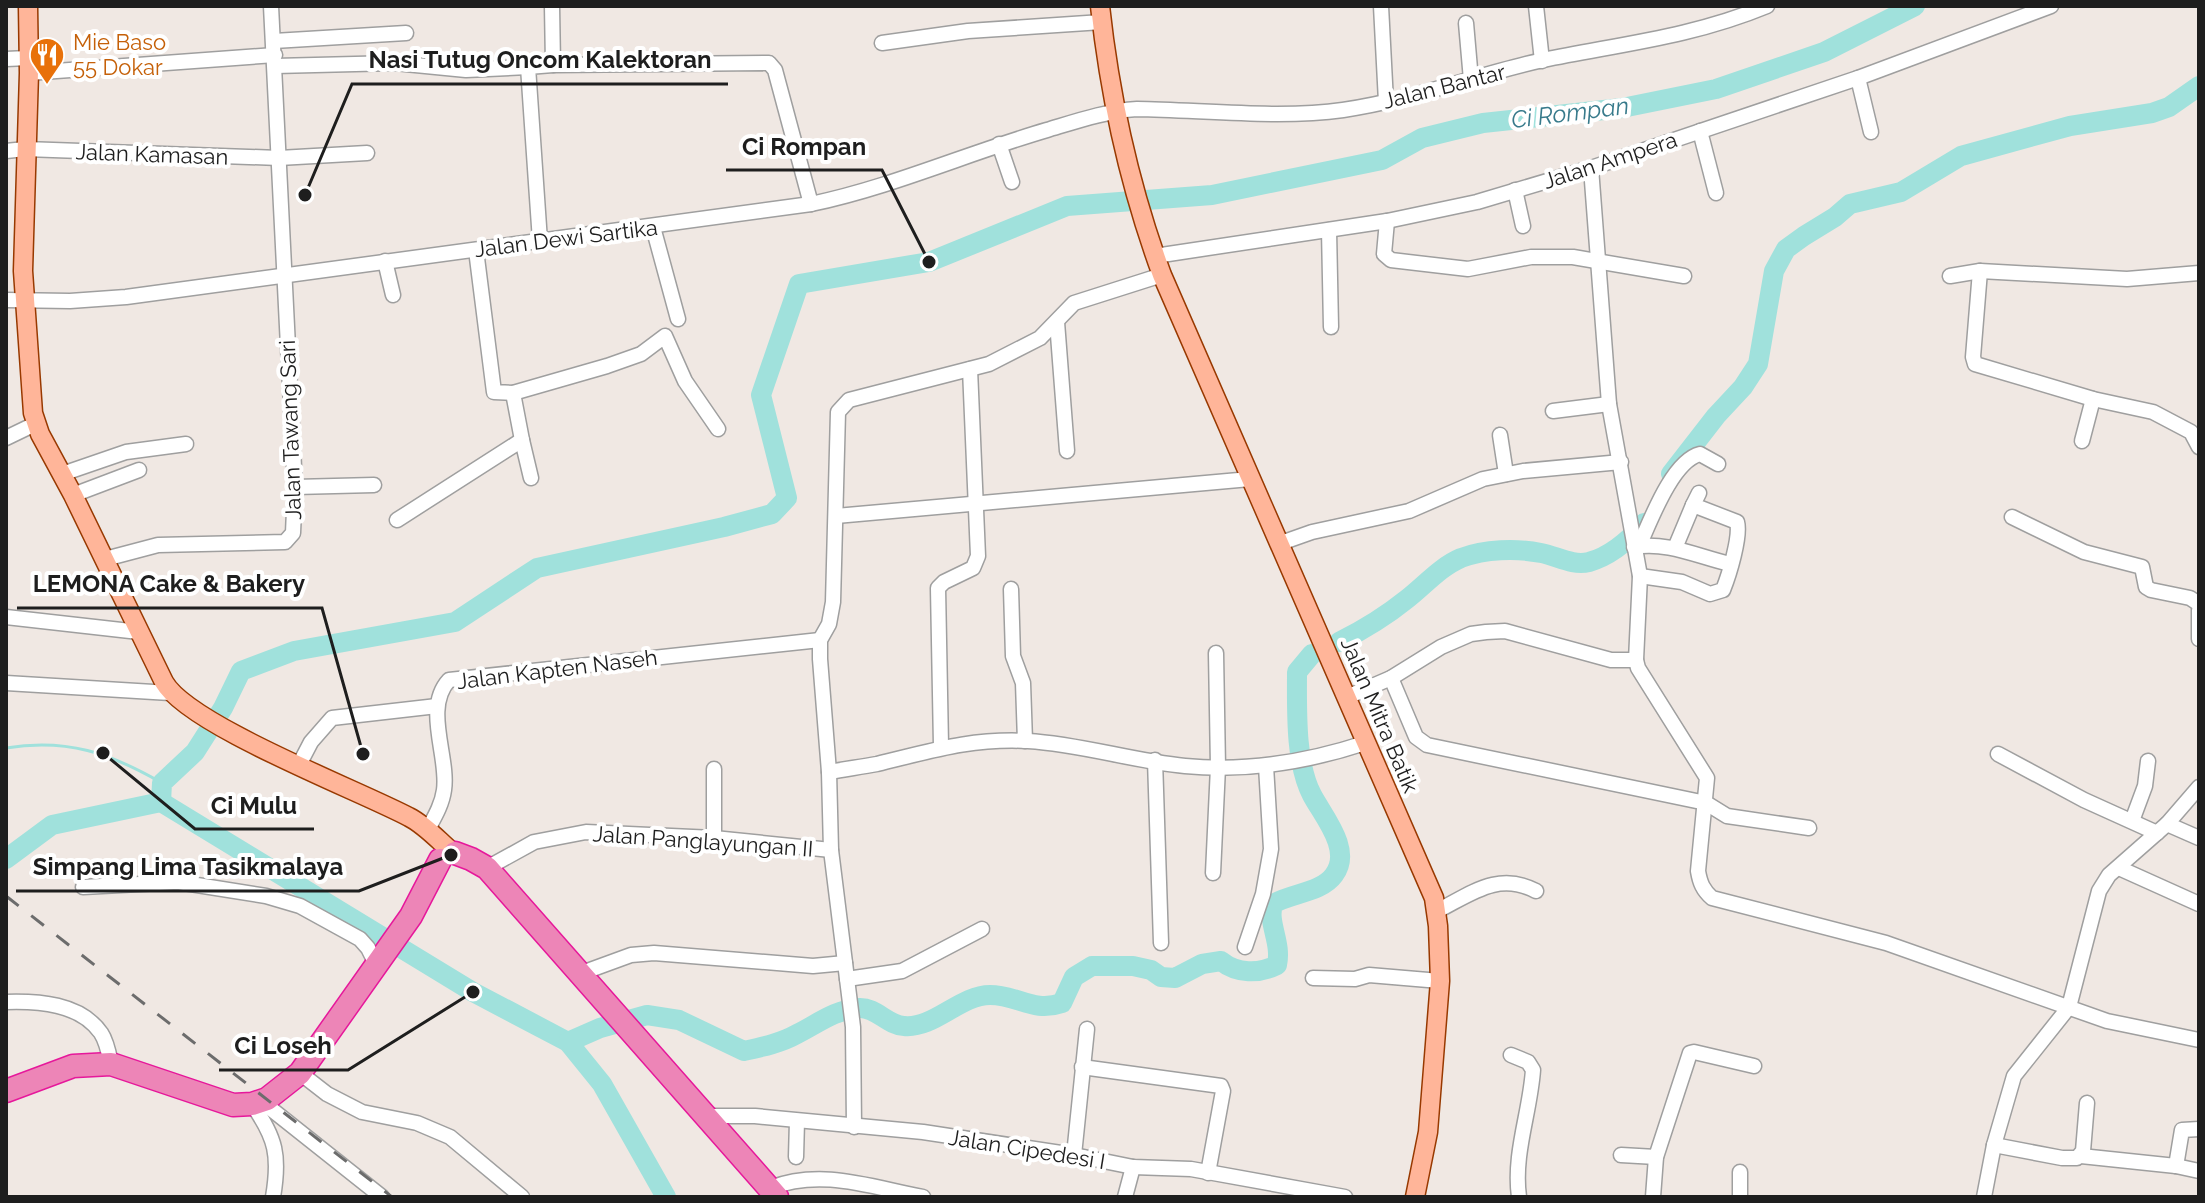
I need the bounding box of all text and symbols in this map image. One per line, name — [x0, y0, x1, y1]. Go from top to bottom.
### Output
place label: Mie Baso 55 Dokar — [73, 29, 166, 80]
restaurant icon: Mie Baso 55 Dokar — [28, 36, 66, 86]
callout: Nasi Tutug Oncom Kalektoran — [352, 36, 728, 84]
text: Nasi Tutug Oncom Kalektoran — [368, 45, 712, 74]
street label: Jalan Bantar — [1380, 58, 1508, 114]
water label: Ci Rompan — [1509, 91, 1630, 134]
callout: Ci Rompan — [726, 122, 882, 170]
street label: Jalan Ampera — [1540, 126, 1680, 194]
text: Ci Rompan — [742, 132, 866, 161]
street label: Jalan Kamasan — [75, 138, 229, 170]
street label: Jalan Dewi Sartika — [473, 214, 659, 262]
street label: Jalan Tawang Sari — [274, 339, 306, 521]
callout: LEMONA Cake & Bakery — [17, 560, 322, 608]
text: LEMONA Cake & Bakery — [33, 569, 305, 598]
street label: Jalan Mitra Batik — [1336, 634, 1425, 797]
street label: Jalan Kapten Naseh — [455, 644, 659, 694]
callout: Ci Mulu — [195, 781, 314, 829]
text: Ci Mulu — [211, 791, 297, 820]
street label: Jalan Panglayungan II — [592, 820, 814, 862]
callout: Simpang Lima Tasikmalaya — [16, 843, 359, 891]
text: Simpang Lima Tasikmalaya — [33, 852, 344, 881]
callout: Ci Loseh — [219, 1022, 348, 1070]
text: Ci Loseh — [234, 1031, 332, 1060]
street label: Jalan Cipedesi I — [947, 1124, 1107, 1174]

